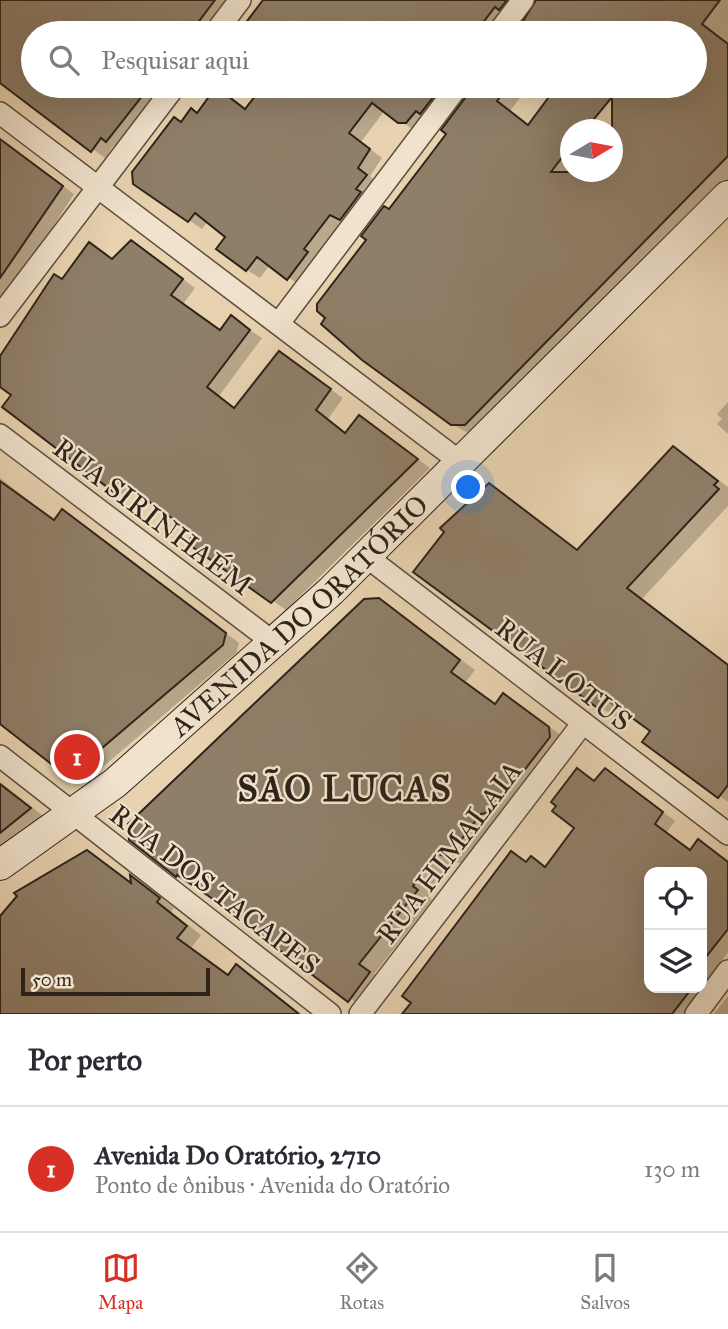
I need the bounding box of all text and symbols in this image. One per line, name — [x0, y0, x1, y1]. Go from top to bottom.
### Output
search box — [21, 21, 707, 98]
icon: search — [45, 41, 83, 79]
text: Pesquisar aqui — [101, 44, 249, 76]
north arrow — [560, 119, 623, 182]
street label: RUA SIRINHAÉM — [46, 430, 259, 603]
your location — [451, 470, 485, 504]
street label: AVENIDA DO ORATÓRIO — [162, 487, 436, 745]
street label: RUA LOTUS — [488, 610, 639, 739]
pin: 1 — [54, 731, 100, 783]
street label: RUA HIMALAIA — [369, 754, 530, 951]
district label: SÃO LUCAS — [237, 767, 453, 811]
street label: RUA DOS TACAPES — [103, 796, 327, 982]
map controls — [644, 867, 707, 993]
button: locate — [644, 867, 707, 930]
button: layers — [644, 930, 707, 993]
scale bar — [21, 965, 210, 997]
text: 50 m — [32, 968, 72, 991]
text: Por perto — [28, 1042, 142, 1078]
text: Avenida Do Oratório, 2710 — [95, 1139, 381, 1171]
text: 1 — [46, 1155, 56, 1183]
text: 130 m — [644, 1155, 700, 1183]
text: Ponto de ônibus · Avenida do Oratório — [95, 1171, 450, 1199]
tab: Mapa — [98, 1249, 143, 1314]
tab: Rotas — [340, 1249, 384, 1314]
tab: Salvos — [580, 1249, 630, 1314]

